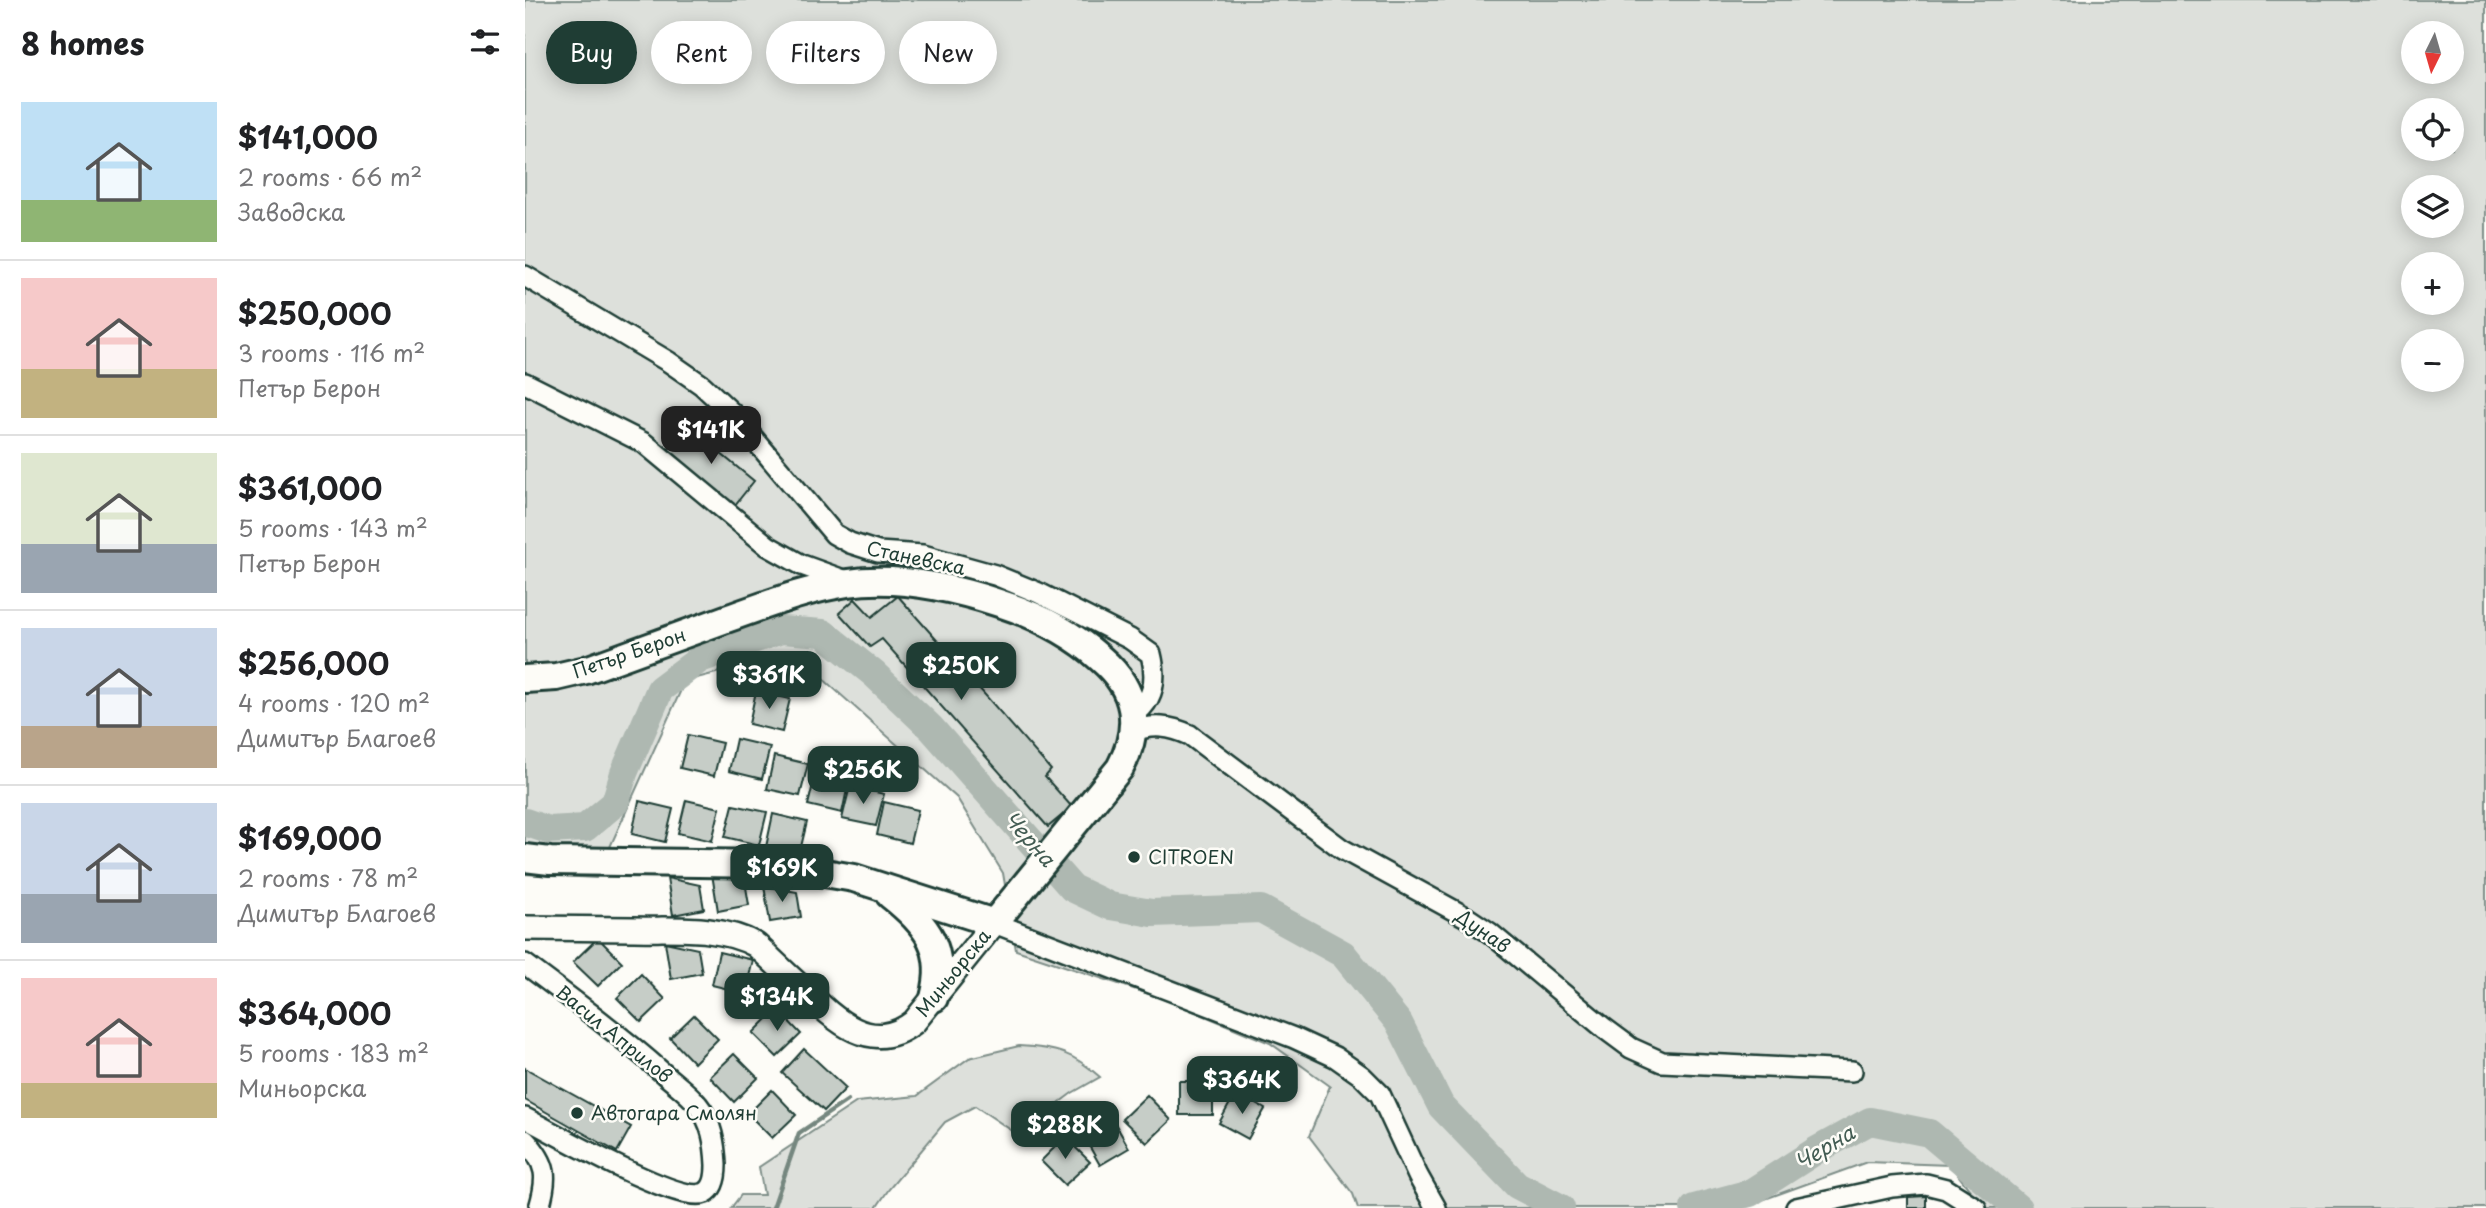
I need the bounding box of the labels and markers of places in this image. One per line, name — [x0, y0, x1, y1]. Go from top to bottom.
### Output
pin: $141K — [662, 406, 760, 466]
pin: $250K — [912, 642, 1010, 702]
pin: $361K — [720, 652, 818, 711]
pin: $256K — [814, 746, 912, 806]
place label: CITROEN — [1148, 842, 1234, 870]
pin: $169K — [733, 844, 831, 904]
marker: CITROEN — [1126, 849, 1142, 865]
pin: $134K — [728, 974, 826, 1033]
pin: $364K — [1193, 1056, 1291, 1116]
place label: Автогара Смолян — [591, 1098, 757, 1126]
pin: $288K — [1016, 1102, 1114, 1161]
marker: Автогара Смолян — [569, 1105, 585, 1121]

